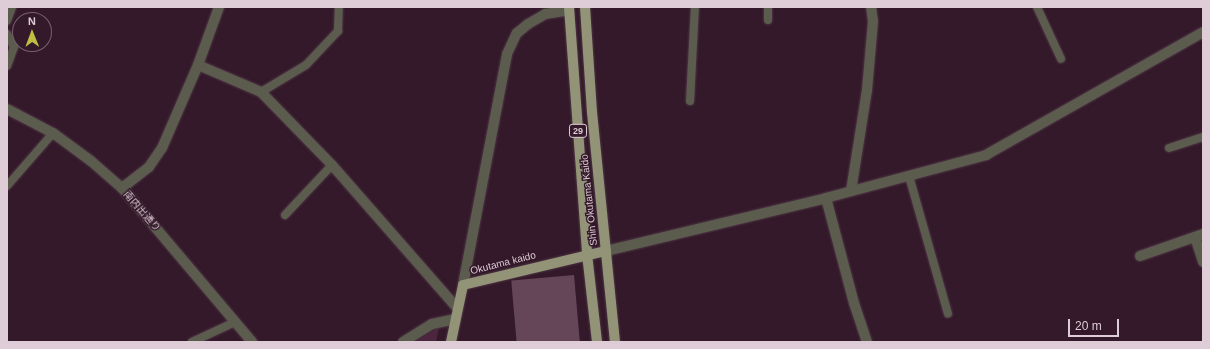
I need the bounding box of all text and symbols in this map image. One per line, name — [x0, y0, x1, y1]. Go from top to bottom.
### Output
north arrow — [12, 12, 52, 52]
text: N — [28, 15, 36, 27]
road number: 29 — [568, 124, 588, 138]
street label: Shin Okutama Kaido — [578, 154, 600, 246]
street label: 南内出通り — [121, 188, 163, 234]
street label: Okutama kaido — [469, 249, 537, 277]
scale bar — [1070, 311, 1121, 337]
text: 20 m — [1075, 319, 1102, 333]

